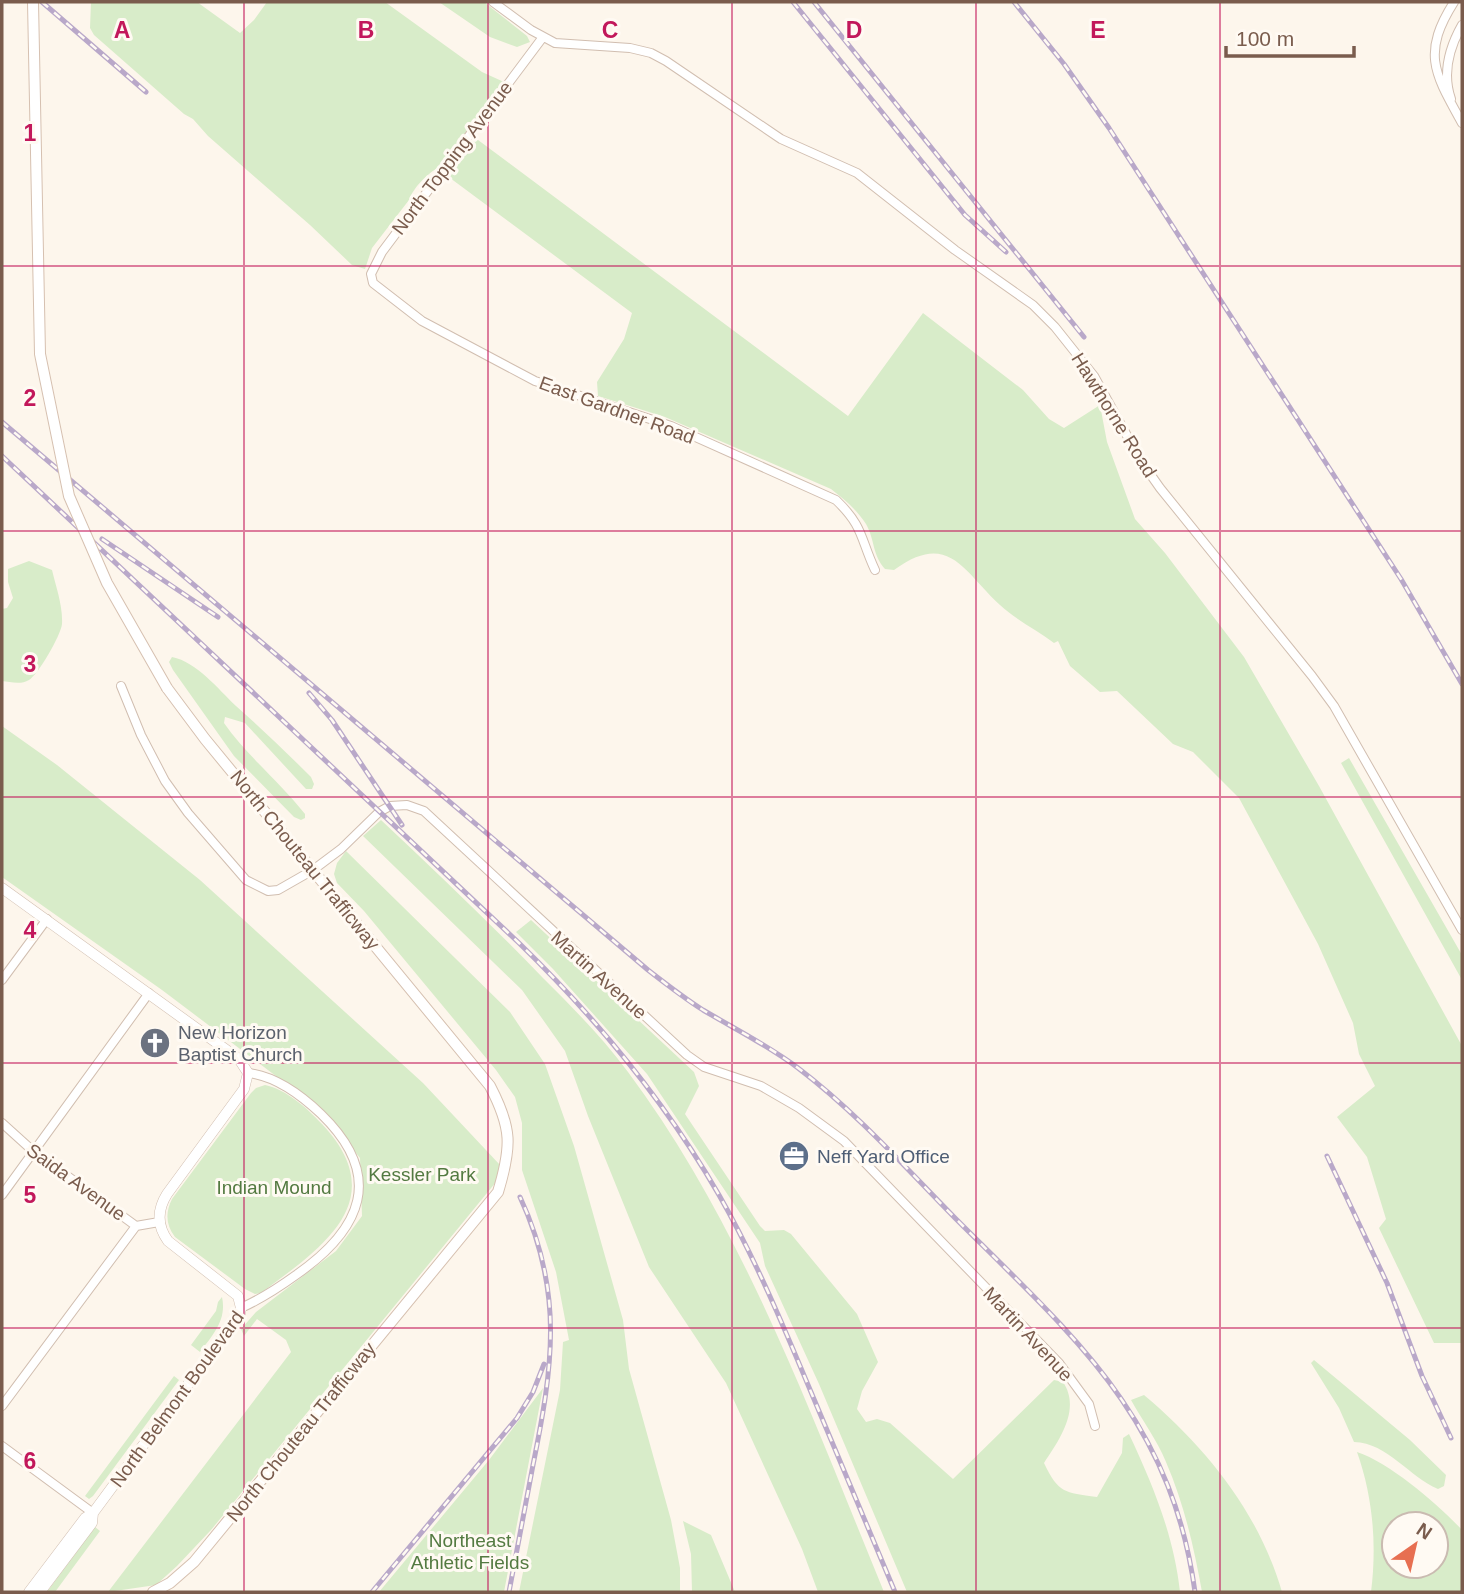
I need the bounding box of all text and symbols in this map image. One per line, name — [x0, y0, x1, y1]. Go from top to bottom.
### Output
scale bar — [1226, 14, 1354, 58]
text: A — [114, 17, 130, 43]
text: B — [358, 17, 374, 43]
text: C — [602, 17, 618, 43]
text: D — [846, 17, 862, 43]
text: E — [1090, 17, 1106, 43]
text: 100 m — [1236, 27, 1294, 50]
street label: North Topping Avenue — [388, 77, 516, 239]
text: 1 — [24, 120, 37, 146]
street label: Hawthorne Road — [1067, 349, 1161, 481]
street label: East Gardner Road — [536, 372, 698, 448]
text: 2 — [24, 385, 36, 411]
text: 3 — [24, 651, 36, 677]
street label: North Chouteau Trafficway — [226, 766, 384, 954]
text: 4 — [24, 917, 37, 943]
street label: Martin Avenue — [547, 927, 651, 1023]
place label: New Horizon Baptist Church — [178, 1022, 303, 1065]
church icon: New Horizon Baptist Church — [138, 1026, 172, 1060]
street label: Saida Avenue — [23, 1139, 129, 1225]
office icon: Neff Yard Office — [777, 1139, 811, 1173]
place label: Neff Yard Office — [817, 1146, 950, 1167]
park label: Kessler Park — [368, 1164, 476, 1185]
park label: Indian Mound — [216, 1177, 332, 1198]
text: 5 — [24, 1182, 37, 1208]
street label: Martin Avenue — [979, 1283, 1077, 1385]
street label: North Belmont Boulevard — [106, 1307, 248, 1491]
street label: North Chouteau Trafficway — [222, 1338, 380, 1526]
text: 6 — [24, 1448, 36, 1474]
north arrow — [1380, 1510, 1450, 1580]
text: N — [1413, 1519, 1436, 1544]
park label: Northeast Athletic Fields — [411, 1530, 529, 1573]

